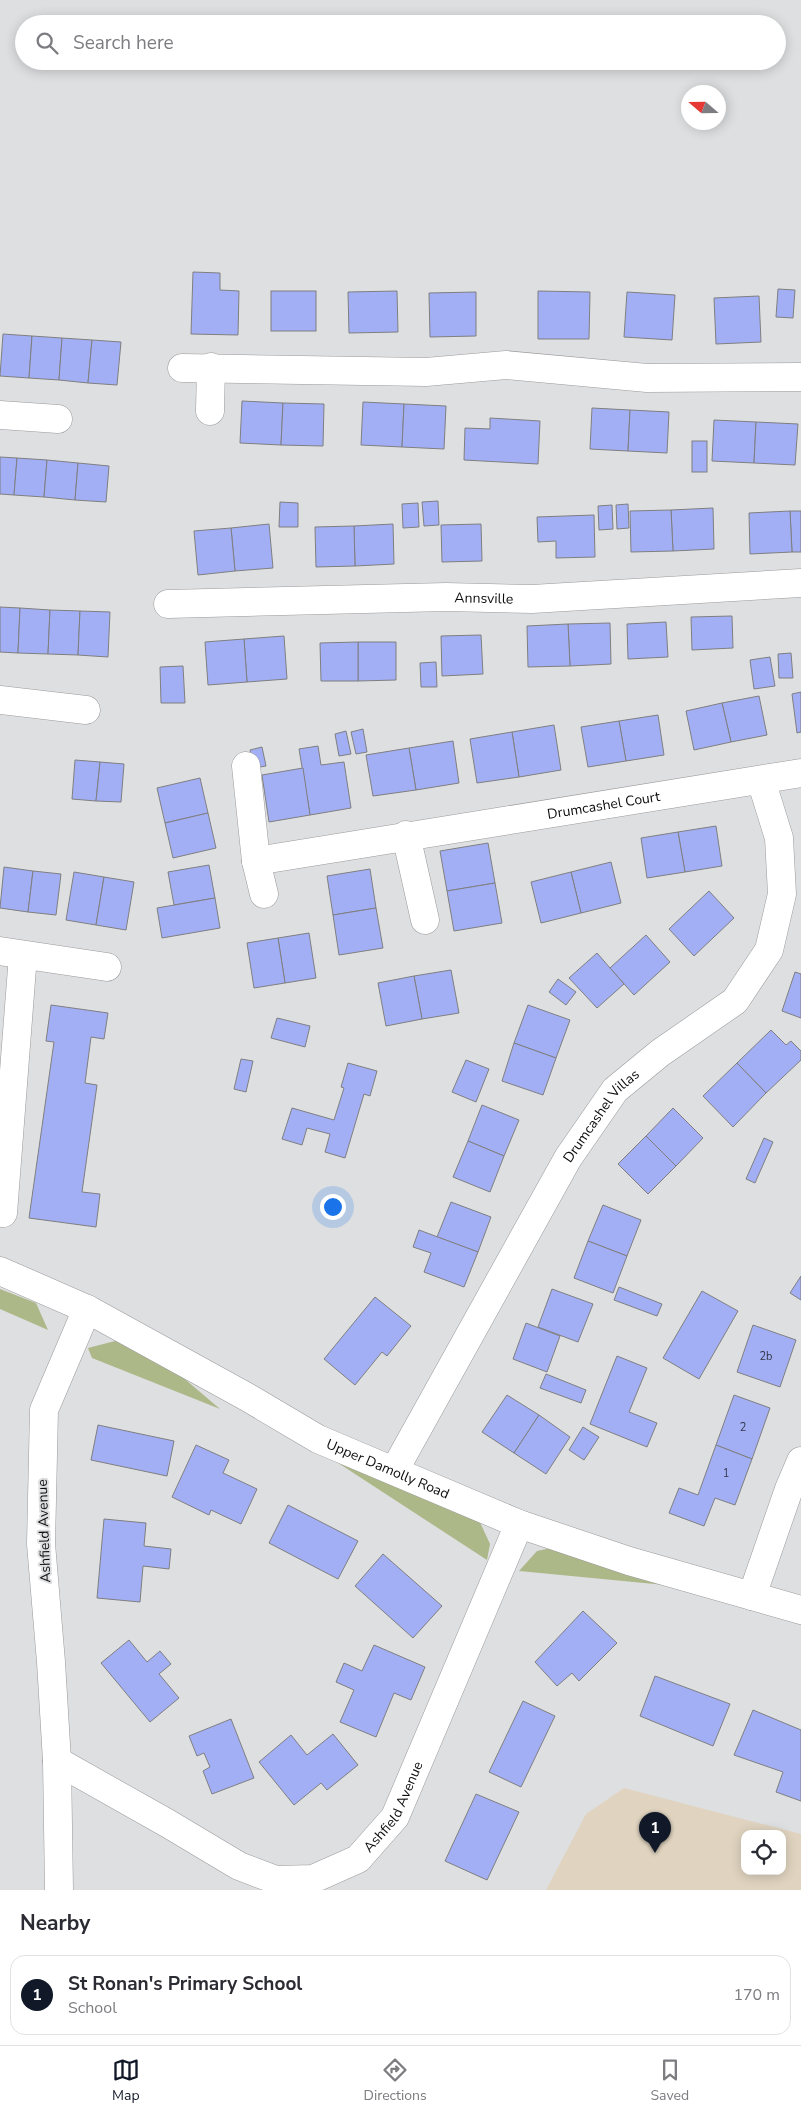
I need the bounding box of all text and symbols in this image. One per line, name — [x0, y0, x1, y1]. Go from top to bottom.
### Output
search box — [15, 15, 786, 70]
icon: search — [33, 29, 61, 57]
text: Search here — [73, 30, 174, 56]
north arrow — [681, 85, 726, 130]
street label: Annsville — [454, 588, 514, 608]
street label: Drumcashel Court — [546, 786, 661, 823]
street label: Drumcashel Villas — [558, 1064, 643, 1166]
your location — [320, 1194, 346, 1220]
house number: 2b — [759, 1349, 773, 1364]
house number: 2 — [740, 1420, 746, 1435]
street label: Upper Damolly Road — [324, 1434, 452, 1503]
house number: 1 — [723, 1466, 729, 1481]
street label: Ashfield Avenue — [33, 1479, 55, 1583]
street label: Ashfield Avenue — [359, 1758, 427, 1856]
pin: 1 — [639, 1812, 671, 1853]
map controls — [741, 1830, 786, 1875]
button: locate — [741, 1830, 786, 1875]
text: Nearby — [20, 1909, 90, 1937]
text: St Ronan's Primary School — [68, 1971, 302, 1997]
text: 1 — [32, 1984, 42, 2006]
text: 170 m — [733, 1984, 780, 2006]
text: School — [68, 1997, 117, 2019]
tab: Map — [112, 2056, 140, 2105]
tab: Directions — [364, 2056, 427, 2105]
tab: Saved — [650, 2056, 689, 2105]

